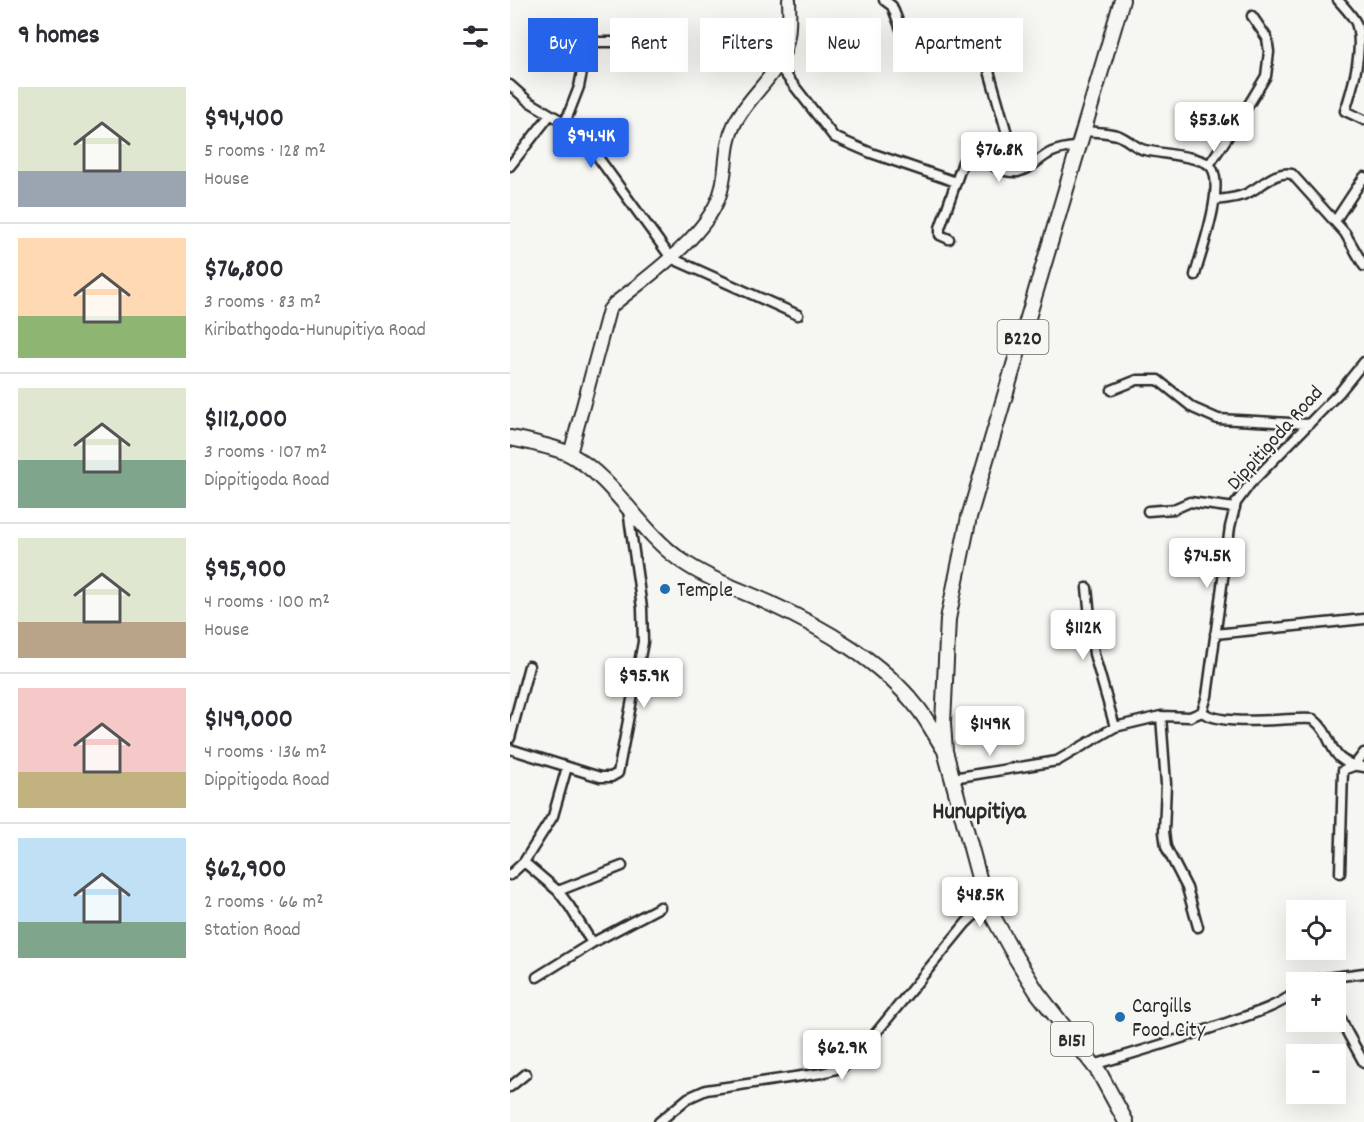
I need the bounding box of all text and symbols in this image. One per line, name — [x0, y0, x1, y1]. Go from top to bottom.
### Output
text: 9 homes — [18, 18, 100, 55]
chip: Buy — [528, 18, 598, 72]
chip: Rent — [610, 18, 688, 72]
chip: Filters — [700, 18, 794, 72]
chip: New — [806, 18, 881, 72]
chip: Apartment — [893, 18, 1023, 72]
icon: filters — [459, 20, 492, 53]
text: $94,400 — [204, 101, 284, 138]
pin: $53.6K — [1165, 102, 1263, 153]
text: $53.6K — [1189, 107, 1239, 135]
icon: home — [66, 111, 138, 183]
pin: $94.4K — [542, 118, 640, 169]
text: $94.4K — [567, 123, 615, 151]
pin: $76.8K — [950, 132, 1048, 183]
text: $76.8K — [975, 137, 1023, 165]
text: 5 rooms · 128 m² — [204, 138, 326, 166]
text: House — [204, 166, 249, 194]
text: $76,800 — [204, 252, 284, 289]
icon: home — [66, 262, 138, 334]
text: 3 rooms · 83 m² — [204, 289, 321, 317]
text: Kiribathgoda-Hunupitiya Road — [204, 317, 426, 345]
road number: B220 — [998, 320, 1048, 354]
street label: Dippitigoda Road — [1221, 380, 1331, 498]
text: $112,000 — [204, 402, 287, 439]
icon: home — [66, 412, 138, 484]
text: 3 rooms · 107 m² — [204, 439, 327, 467]
text: Dippitigoda Road — [204, 467, 330, 495]
pin: $74.5K — [1158, 538, 1256, 589]
text: $74.5K — [1183, 543, 1231, 571]
text: $95,900 — [204, 552, 286, 589]
icon: home — [66, 562, 138, 634]
place label: Temple — [677, 577, 733, 607]
marker: Temple — [658, 582, 672, 596]
text: 4 rooms · 100 m² — [204, 589, 330, 617]
pin: $112K — [1041, 610, 1125, 661]
text: $112K — [1065, 615, 1101, 643]
text: House — [204, 617, 249, 645]
pin: $95.9K — [595, 658, 693, 709]
text: $95.9K — [619, 663, 669, 691]
text: $149,000 — [204, 702, 293, 739]
pin: $149K — [948, 706, 1032, 757]
text: $149K — [969, 711, 1011, 739]
icon: home — [66, 712, 138, 784]
text: 4 rooms · 136 m² — [204, 739, 327, 767]
text: Dippitigoda Road — [204, 767, 330, 795]
district label: Hunupitiya — [932, 796, 1027, 830]
text: $62,900 — [204, 852, 286, 889]
icon: home — [66, 862, 138, 934]
pin: $48.5K — [931, 877, 1029, 928]
text: $48.5K — [956, 882, 1004, 910]
text: 2 rooms · 66 m² — [204, 889, 324, 917]
map controls — [1286, 900, 1346, 1104]
button: locate — [1286, 900, 1346, 960]
text: Station Road — [204, 917, 301, 945]
button: + — [1286, 972, 1346, 1032]
place label: Cargills Food City — [1132, 993, 1206, 1047]
marker: Cargills Food City — [1113, 1010, 1127, 1024]
road number: B151 — [1051, 1022, 1093, 1056]
pin: $62.9K — [793, 1030, 891, 1081]
text: $62.9K — [817, 1035, 867, 1063]
button: − — [1286, 1044, 1346, 1104]

